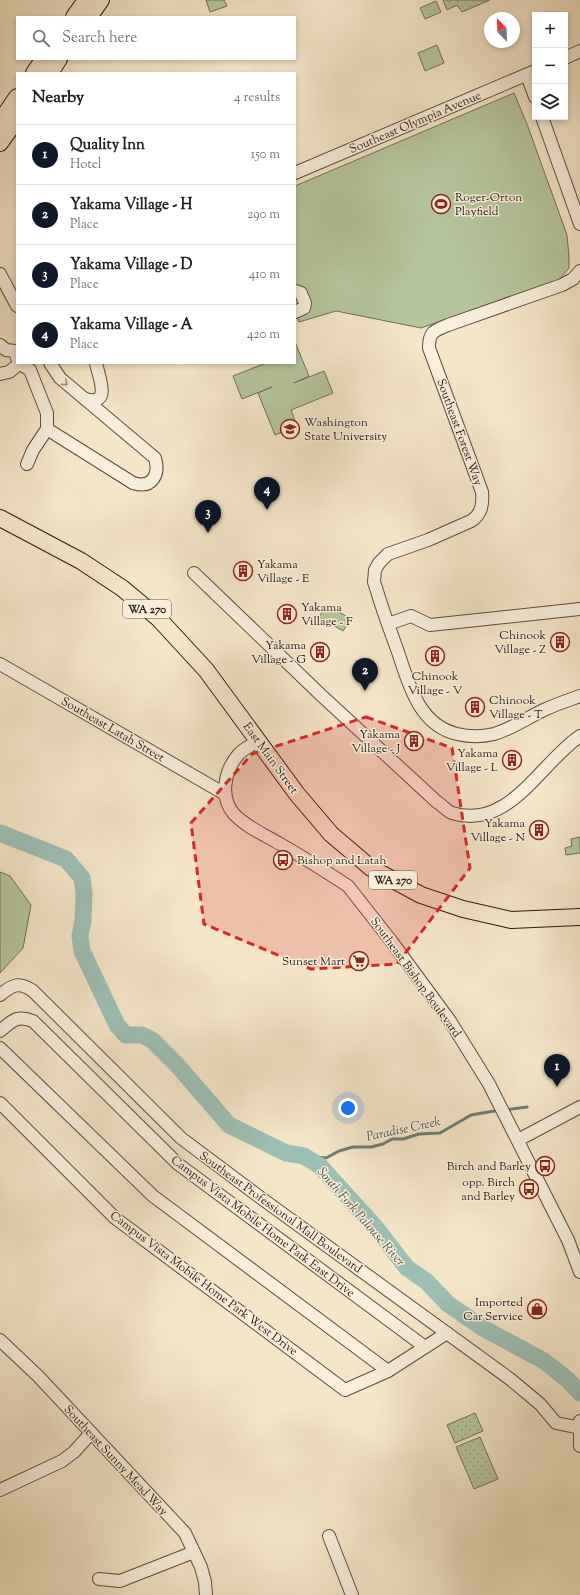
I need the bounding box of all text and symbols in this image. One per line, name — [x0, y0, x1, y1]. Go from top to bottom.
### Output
north arrow — [484, 12, 520, 48]
map controls — [532, 12, 568, 120]
button: + — [532, 12, 568, 48]
search box — [16, 16, 296, 60]
icon: search — [30, 27, 52, 49]
text: Search here — [62, 28, 137, 49]
button: − — [532, 48, 568, 84]
button: layers — [532, 84, 568, 120]
text: Nearby — [32, 86, 84, 110]
street label: Southeast Olympia Avenue — [347, 87, 484, 159]
text: 4 results — [234, 89, 280, 107]
text: Quality Inn — [70, 135, 145, 156]
text: 1 — [43, 146, 47, 164]
text: 150 m — [251, 146, 280, 164]
text: Hotel — [70, 156, 101, 174]
place label: Roger-Orton Playfield — [455, 189, 522, 221]
sports icon: Roger-Orton Playfield — [430, 193, 452, 215]
text: Yakama Village - H — [70, 195, 192, 216]
text: 2 — [42, 206, 48, 224]
text: 290 m — [247, 206, 280, 224]
text: Place — [70, 216, 99, 234]
text: Yakama Village - D — [70, 255, 192, 276]
text: 3 — [42, 266, 48, 284]
text: 410 m — [249, 266, 280, 284]
text: Place — [70, 276, 99, 294]
text: Yakama Village - A — [70, 315, 193, 336]
text: 4 — [42, 326, 48, 344]
text: 420 m — [247, 326, 280, 344]
text: Place — [70, 336, 99, 354]
street label: Southeast Forest Way — [431, 376, 487, 488]
one-way arrow — [61, 378, 68, 385]
place label: Washington State University — [304, 414, 387, 446]
school or university icon: Washington State University — [279, 418, 301, 440]
pin: 4 — [254, 477, 280, 510]
pin: 3 — [195, 500, 221, 533]
place label: Yakama Village - E — [257, 556, 310, 588]
building icon: Yakama Village - E — [232, 560, 254, 582]
place label: Yakama Village - F — [301, 599, 353, 631]
road number: WA 270 — [123, 600, 171, 618]
building icon: Yakama Village - F — [276, 603, 298, 625]
place label: Chinook Village - Z — [494, 627, 546, 659]
building icon: Chinook Village - Z — [549, 631, 571, 653]
place label: Yakama Village - G — [251, 637, 306, 669]
building icon: Yakama Village - G — [309, 641, 331, 663]
building icon: Chinook Village - V — [424, 645, 446, 667]
pin: 2 — [352, 658, 378, 691]
place label: Chinook Village - V — [408, 668, 463, 700]
place label: Chinook Village - T — [489, 692, 543, 724]
street label: Southeast Latah Street — [57, 693, 168, 767]
building icon: Chinook Village - T — [464, 696, 486, 718]
street label: East Main Street — [238, 719, 302, 798]
place label: Yakama Village - J — [351, 726, 401, 758]
building icon: Yakama Village - J — [403, 730, 425, 752]
place label: Yakama Village - L — [446, 745, 498, 777]
building icon: Yakama Village - L — [501, 749, 523, 771]
place label: Yakama Village - N — [470, 815, 525, 847]
building icon: Yakama Village - N — [528, 819, 550, 841]
bus stop icon: Bishop and Latah — [272, 849, 294, 871]
place label: Bishop and Latah — [297, 852, 386, 870]
road number: WA 270 — [369, 871, 417, 889]
street label: Southeast Bishop Boulevard — [365, 914, 465, 1042]
supermarket icon: Sunset Mart — [348, 950, 370, 972]
place label: Sunset Mart — [282, 953, 345, 971]
pin: 1 — [544, 1054, 570, 1087]
your location — [338, 1098, 358, 1118]
water label: Paradise Creek — [365, 1113, 442, 1147]
street label: Southeast Professional Mall Boulevard — [195, 1147, 366, 1278]
street label: Campus Vista Mobile Home Park East Drive — [167, 1152, 358, 1302]
bus stop icon: Birch and Barley — [534, 1155, 556, 1177]
place label: Birch and Barley — [447, 1158, 531, 1176]
water label: South Fork Palouse River — [312, 1164, 409, 1271]
place label: opp. Birch and Barley — [461, 1174, 515, 1206]
bus stop icon: opp. Birch and Barley — [518, 1178, 540, 1200]
street label: Campus Vista Mobile Home Park West Drive — [106, 1207, 301, 1361]
place label: Imported Car Service — [463, 1294, 523, 1326]
shop icon: Imported Car Service — [526, 1298, 548, 1320]
street label: Southeast Sunny Mead Way — [59, 1401, 172, 1520]

